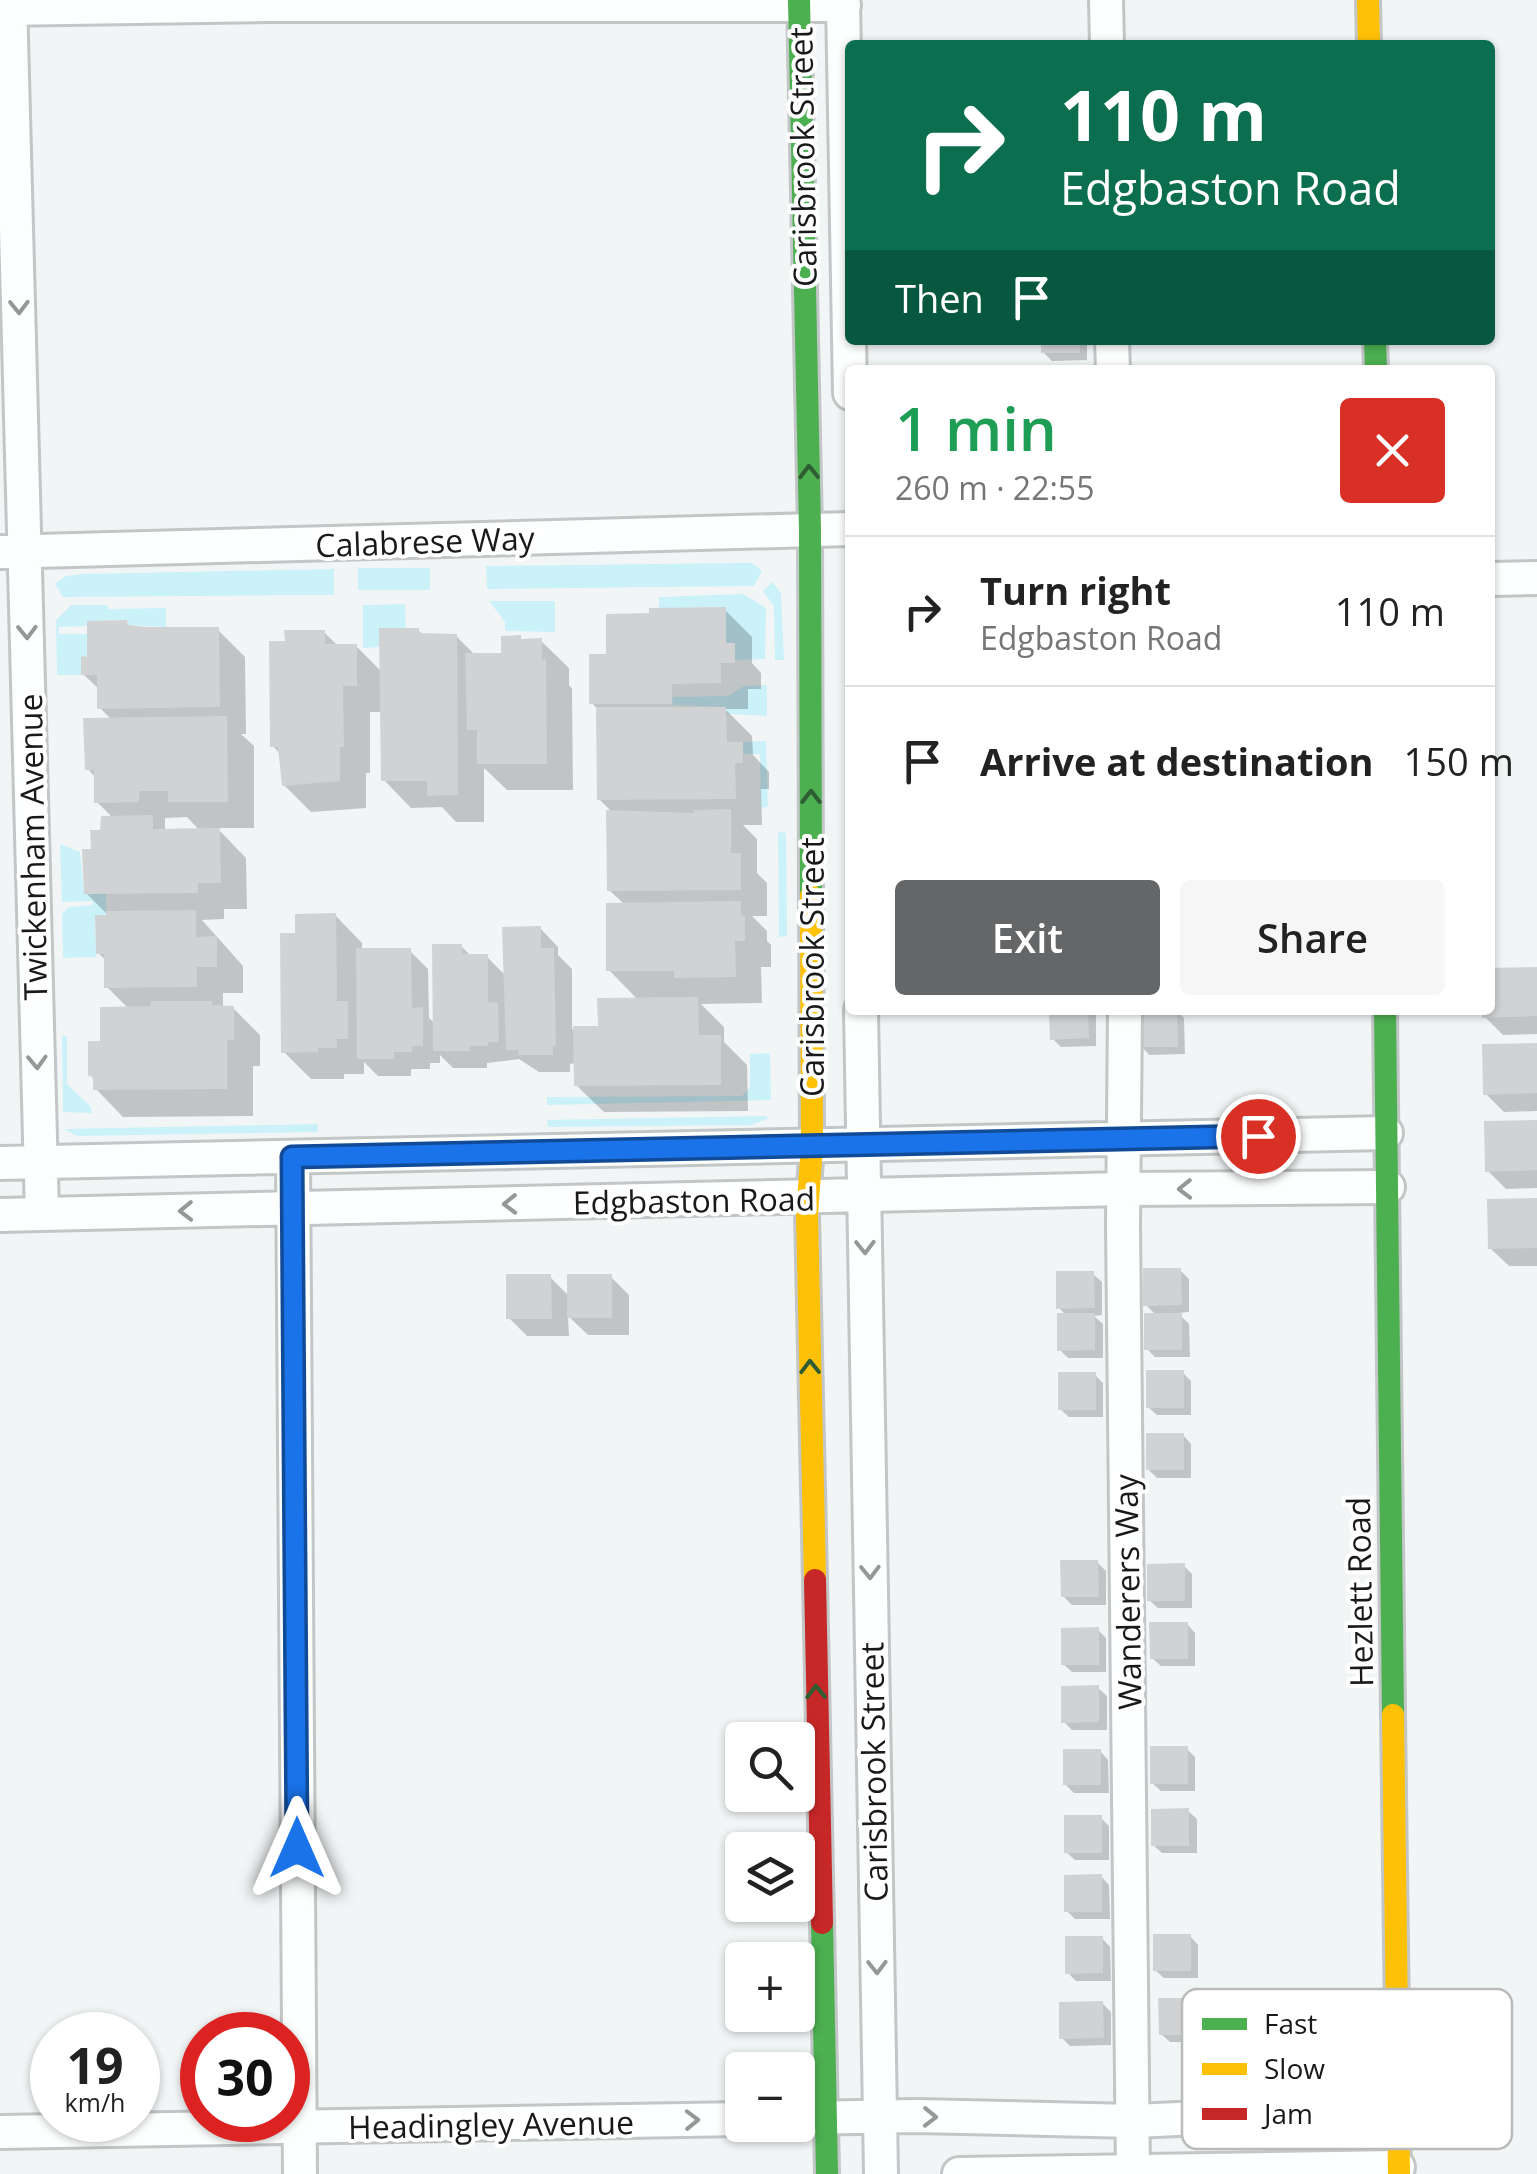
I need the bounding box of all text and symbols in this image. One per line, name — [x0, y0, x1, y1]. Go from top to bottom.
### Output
street label: Carisbrook Street — [778, 27, 826, 287]
text: 110 m — [1060, 66, 1267, 162]
icon: right — [895, 80, 1025, 210]
text: Edgbaston Road — [1060, 157, 1401, 218]
icon: arrive — [1004, 270, 1059, 325]
text: Then — [895, 272, 984, 324]
one-way arrow — [8, 300, 29, 316]
text: 1 min — [895, 387, 1057, 469]
button: close — [1340, 398, 1445, 503]
one-way arrow — [798, 463, 820, 478]
text: 260 m · 22:55 — [895, 466, 1094, 509]
street label: Calabrese Way — [315, 516, 536, 566]
text: Turn right — [980, 564, 1171, 616]
icon: right — [895, 584, 950, 639]
text: 110 m — [1335, 585, 1445, 637]
text: Edgbaston Road — [980, 616, 1222, 659]
one-way arrow — [16, 625, 37, 641]
street label: Twickenham Avenue — [8, 693, 56, 1001]
icon: arrive — [895, 734, 950, 789]
text: Arrive at destination — [980, 735, 1374, 787]
text: 150 m — [1404, 735, 1514, 787]
one-way arrow — [800, 788, 822, 804]
street label: Carisbrook Street — [790, 837, 833, 1097]
button: Exit — [895, 880, 1160, 995]
button: Share — [1180, 880, 1445, 995]
one-way arrow — [27, 1055, 48, 1071]
pin — [1216, 1094, 1301, 1179]
icon: arrive — [1231, 1109, 1286, 1164]
street label: Edgbaston Road — [572, 1176, 816, 1224]
one-way arrow — [1177, 1178, 1192, 1200]
one-way arrow — [502, 1193, 518, 1214]
one-way arrow — [177, 1200, 192, 1222]
one-way arrow — [854, 1240, 876, 1256]
one-way arrow — [799, 1358, 820, 1374]
street label: Wanderers Way — [1103, 1473, 1151, 1710]
street label: Hezlett Road — [1336, 1497, 1382, 1687]
one-way arrow — [859, 1566, 881, 1581]
street label: Carisbrook Street — [849, 1642, 897, 1902]
one-way arrow — [806, 1683, 827, 1699]
map controls — [725, 1722, 815, 2142]
button: search — [725, 1722, 815, 1812]
position arrow — [245, 1796, 349, 1900]
button: layers — [725, 1832, 815, 1922]
button: + — [725, 1942, 815, 2032]
one-way arrow — [866, 1960, 887, 1976]
legend — [1182, 1989, 1512, 2149]
text: Fast — [1264, 2004, 1317, 2042]
speed limit sign: 30 — [180, 2012, 310, 2142]
text: 19 — [66, 2031, 124, 2099]
text: Slow — [1264, 2049, 1325, 2087]
button: − — [725, 2052, 815, 2142]
text: km/h — [65, 2085, 125, 2119]
text: Jam — [1261, 2094, 1313, 2132]
street label: Headingley Avenue — [348, 2100, 634, 2148]
one-way arrow — [922, 2106, 938, 2127]
one-way arrow — [685, 2110, 701, 2131]

